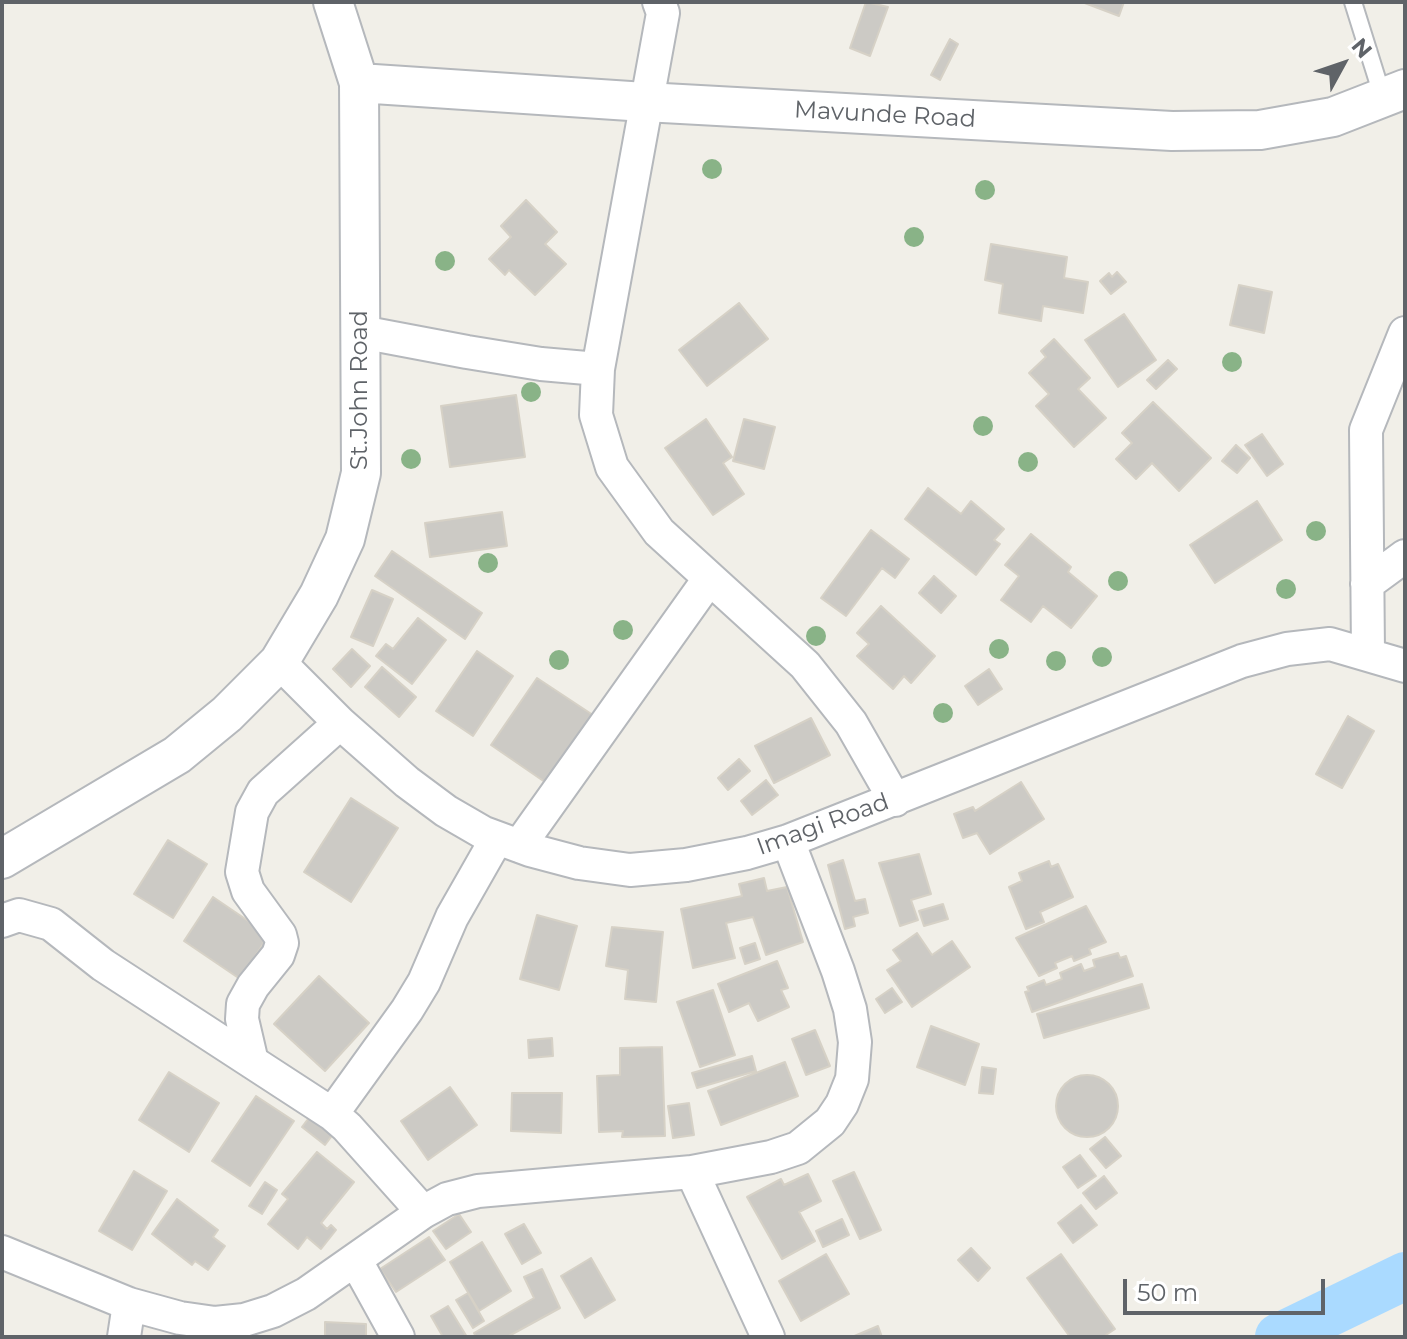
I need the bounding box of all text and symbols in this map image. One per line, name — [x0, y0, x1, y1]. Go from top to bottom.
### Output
north arrow — [1303, 24, 1383, 104]
text: N — [1346, 33, 1378, 64]
street label: Mavunde Road — [793, 96, 977, 134]
street label: St.John Road — [346, 310, 374, 470]
street label: Imagi Road — [753, 788, 893, 862]
scale bar — [1127, 1263, 1329, 1313]
text: 50 m — [1137, 1278, 1198, 1307]

